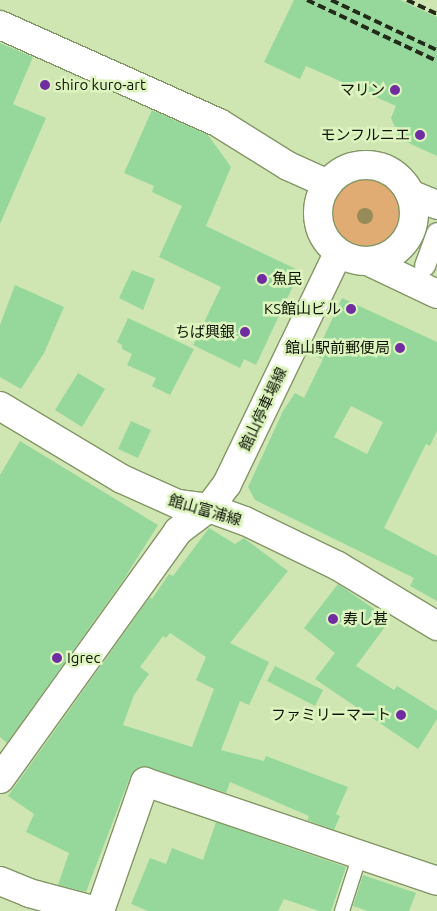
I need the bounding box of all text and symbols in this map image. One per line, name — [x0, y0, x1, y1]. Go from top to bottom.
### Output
place label: shiro kuro-art — [55, 76, 146, 94]
marker: shiro kuro-art — [39, 79, 51, 91]
place label: マリン — [340, 81, 385, 99]
marker: マリン — [389, 84, 401, 96]
place label: モンフルニエ — [320, 126, 410, 144]
marker: モンフルニエ — [414, 129, 426, 141]
place label: 魚民 — [272, 270, 302, 288]
marker: 魚民 — [256, 273, 268, 285]
place label: KS館山ビル — [264, 300, 341, 318]
marker: KS館山ビル — [345, 303, 357, 315]
place label: ちば興銀 — [175, 323, 235, 341]
marker: ちば興銀 — [239, 326, 251, 338]
place label: 館山駅前郵便局 — [285, 339, 390, 357]
marker: 館山駅前郵便局 — [394, 342, 406, 354]
street label: 館山停車場線 — [236, 364, 290, 454]
street label: 館山富浦線 — [166, 491, 244, 529]
place label: 寿し甚 — [343, 610, 388, 628]
marker: 寿し甚 — [327, 613, 339, 625]
place label: Igrec — [67, 649, 100, 667]
marker: Igrec — [51, 652, 63, 664]
place label: ファミリーマート — [271, 706, 391, 724]
marker: ファミリーマート — [395, 709, 407, 721]

